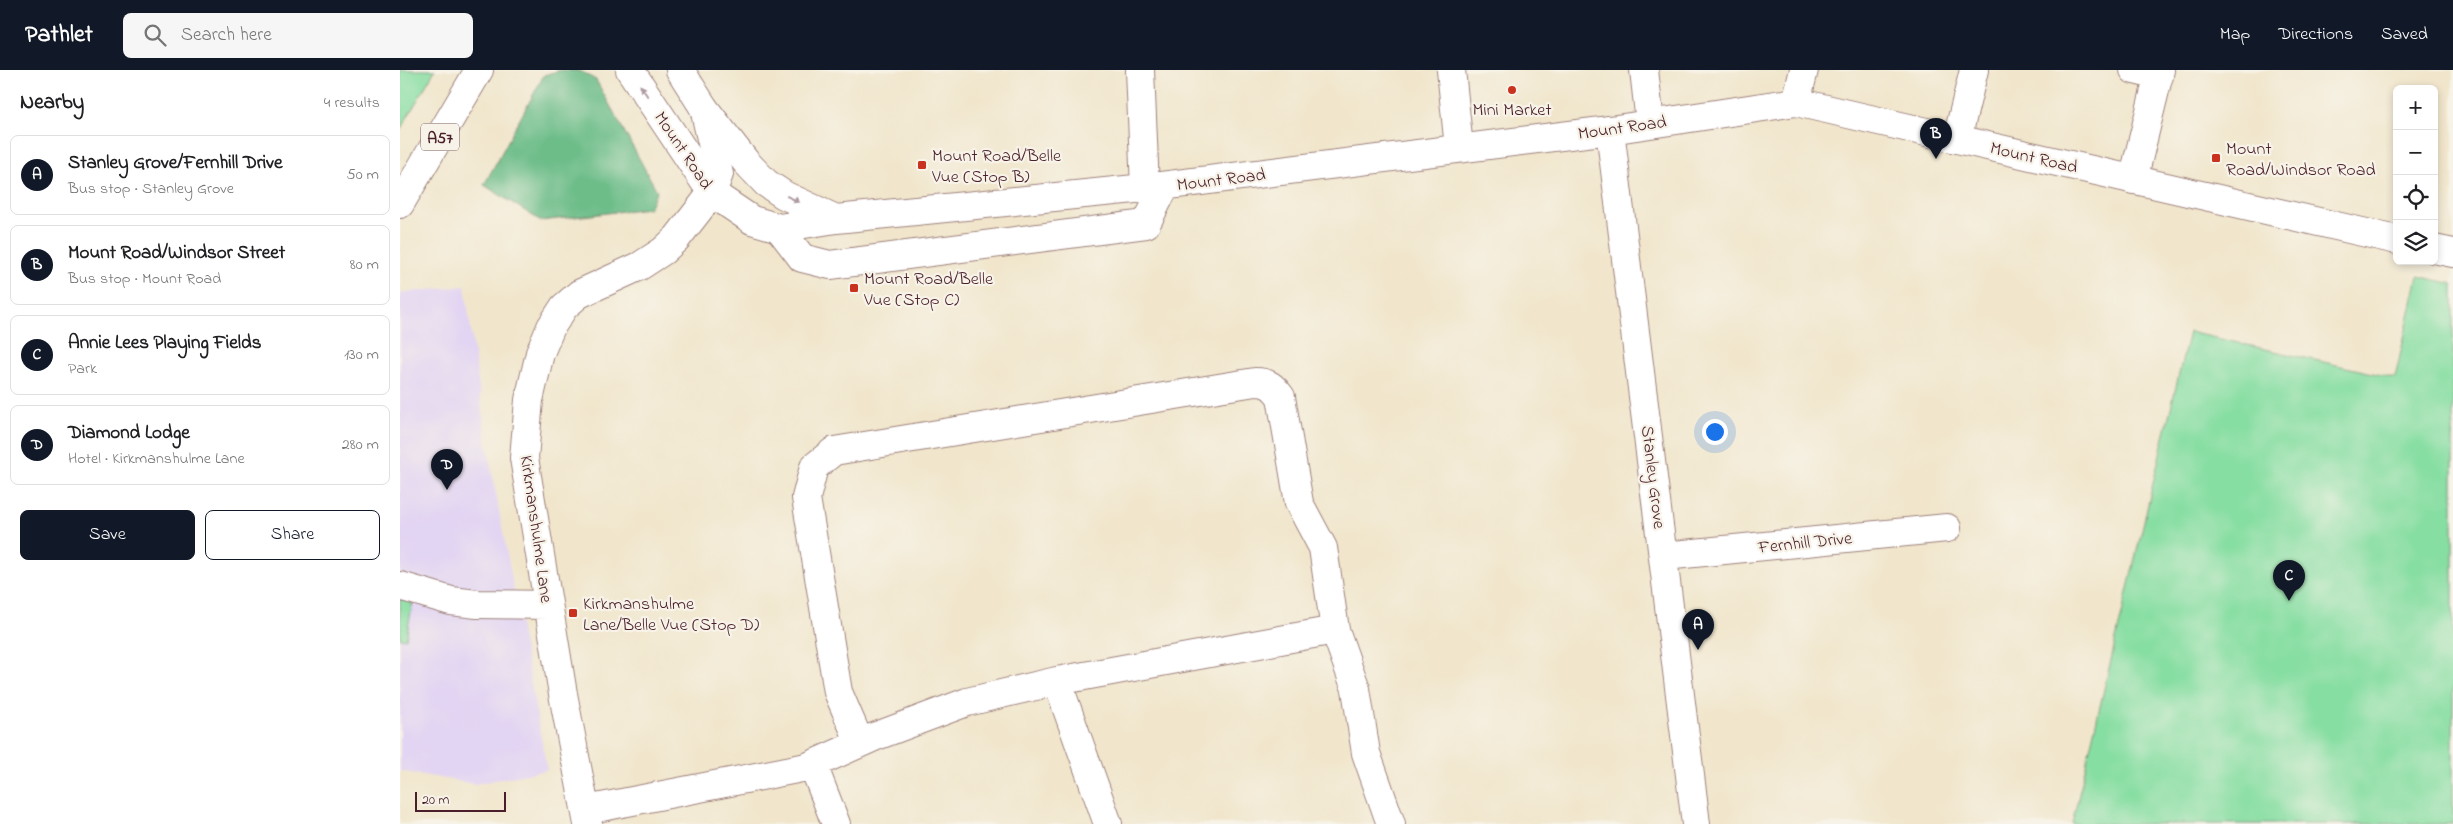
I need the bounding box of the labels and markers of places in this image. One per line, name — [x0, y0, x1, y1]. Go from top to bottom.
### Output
marker: Mini Market — [1506, 84, 1518, 96]
place label: Mini Market — [1472, 98, 1552, 124]
pin: B — [1920, 118, 1952, 159]
place label: Mount Road/Windsor Road — [2226, 137, 2376, 184]
place label: Mount Road/Belle Vue (Stop B) — [931, 144, 1062, 191]
marker: Mount Road/Windsor Road — [2210, 152, 2222, 164]
marker: Mount Road/Belle Vue (Stop B) — [916, 159, 928, 171]
place label: Mount Road/Belle Vue (Stop C) — [863, 267, 994, 314]
marker: Mount Road/Belle Vue (Stop C) — [848, 282, 860, 294]
pin: D — [431, 449, 463, 490]
pin: C — [2273, 560, 2305, 601]
place label: Kirkmanshulme Lane/Belle Vue (Stop D) — [583, 592, 759, 639]
marker: Kirkmanshulme Lane/Belle Vue (Stop D) — [567, 607, 579, 619]
pin: A — [1682, 609, 1714, 650]

